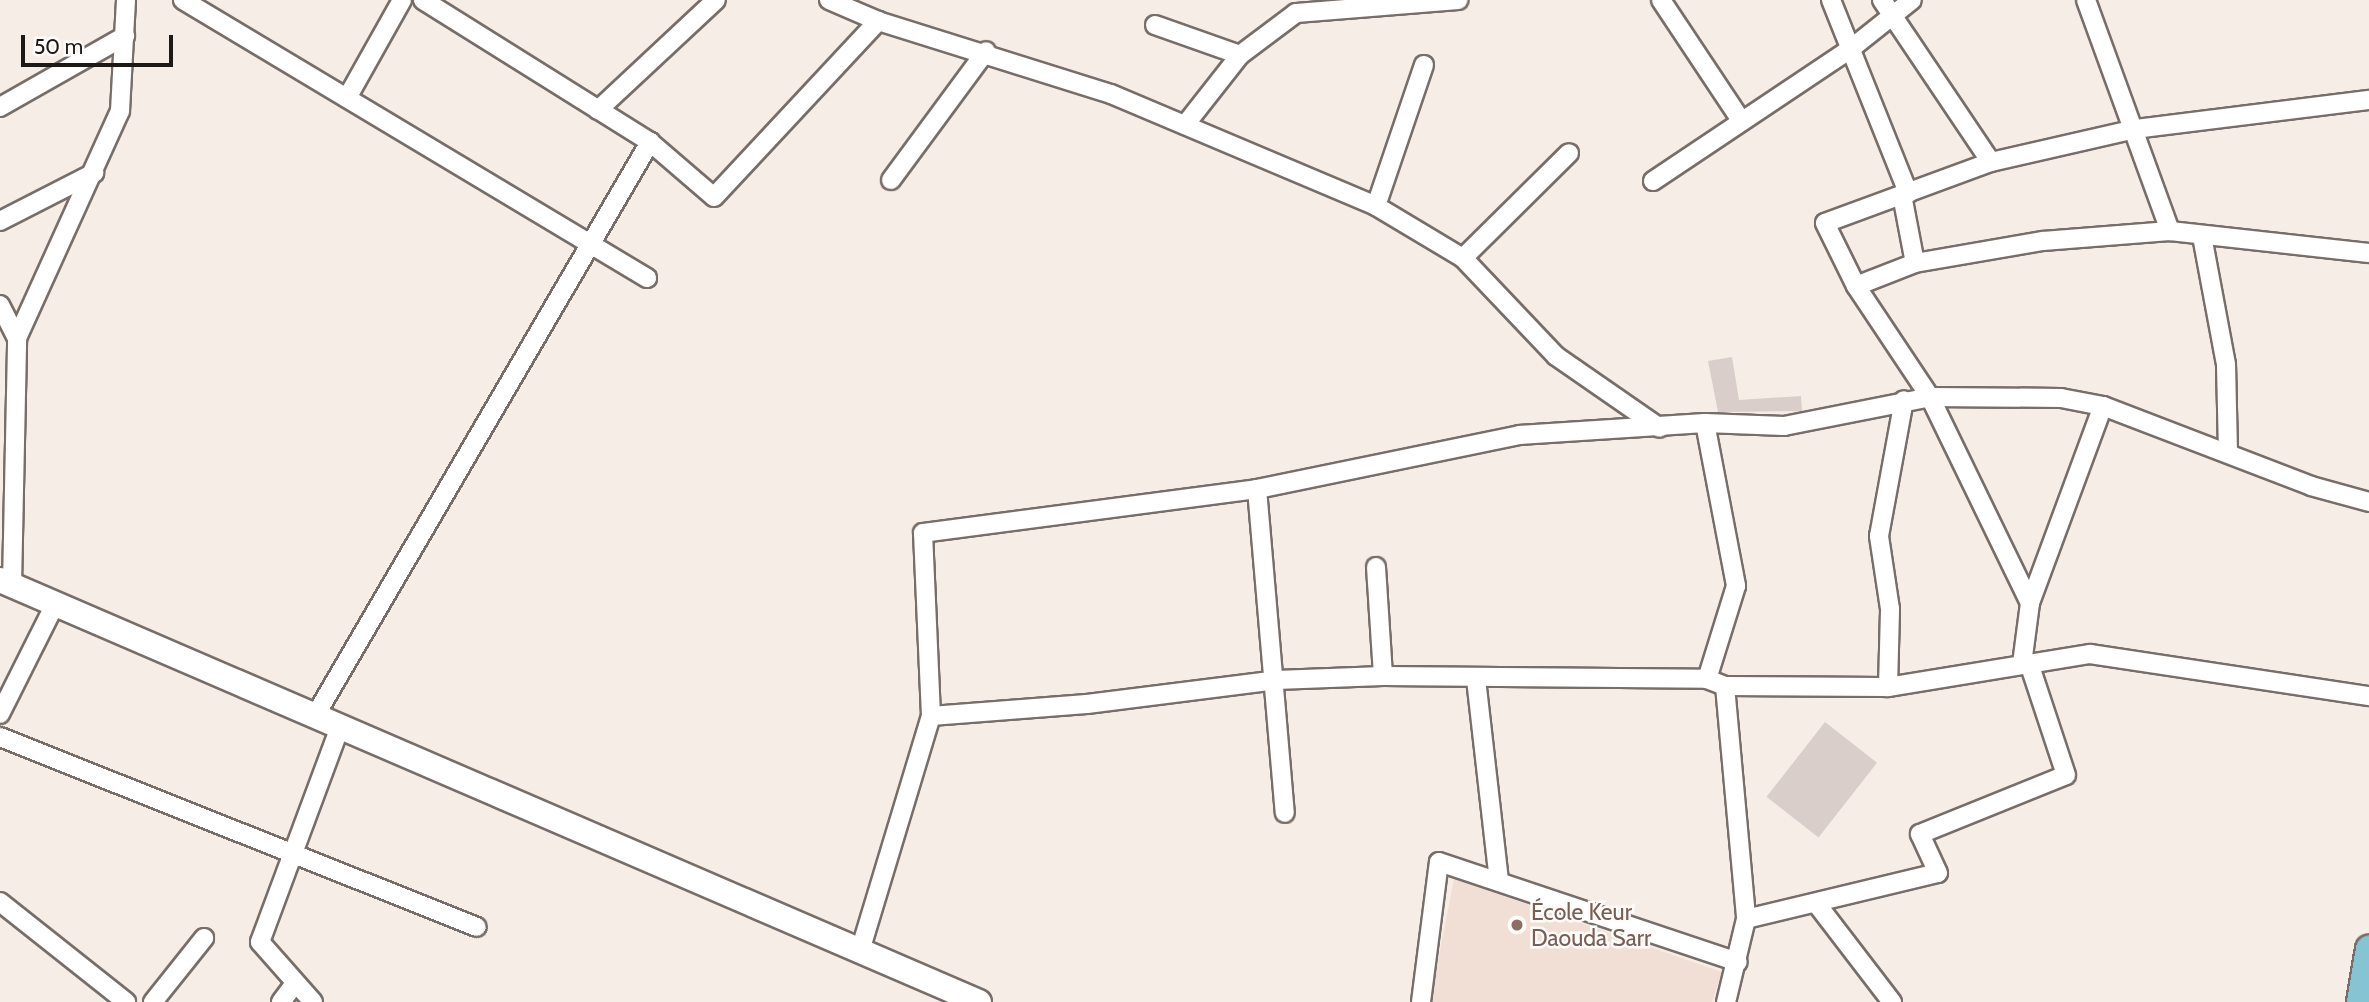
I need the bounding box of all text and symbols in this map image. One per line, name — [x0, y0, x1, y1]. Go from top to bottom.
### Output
scale bar — [24, 21, 177, 65]
text: 50 m — [34, 34, 83, 59]
place label: École Keur Daouda Sarr — [1531, 898, 1651, 952]
marker: École Keur Daouda Sarr — [1509, 917, 1525, 933]

